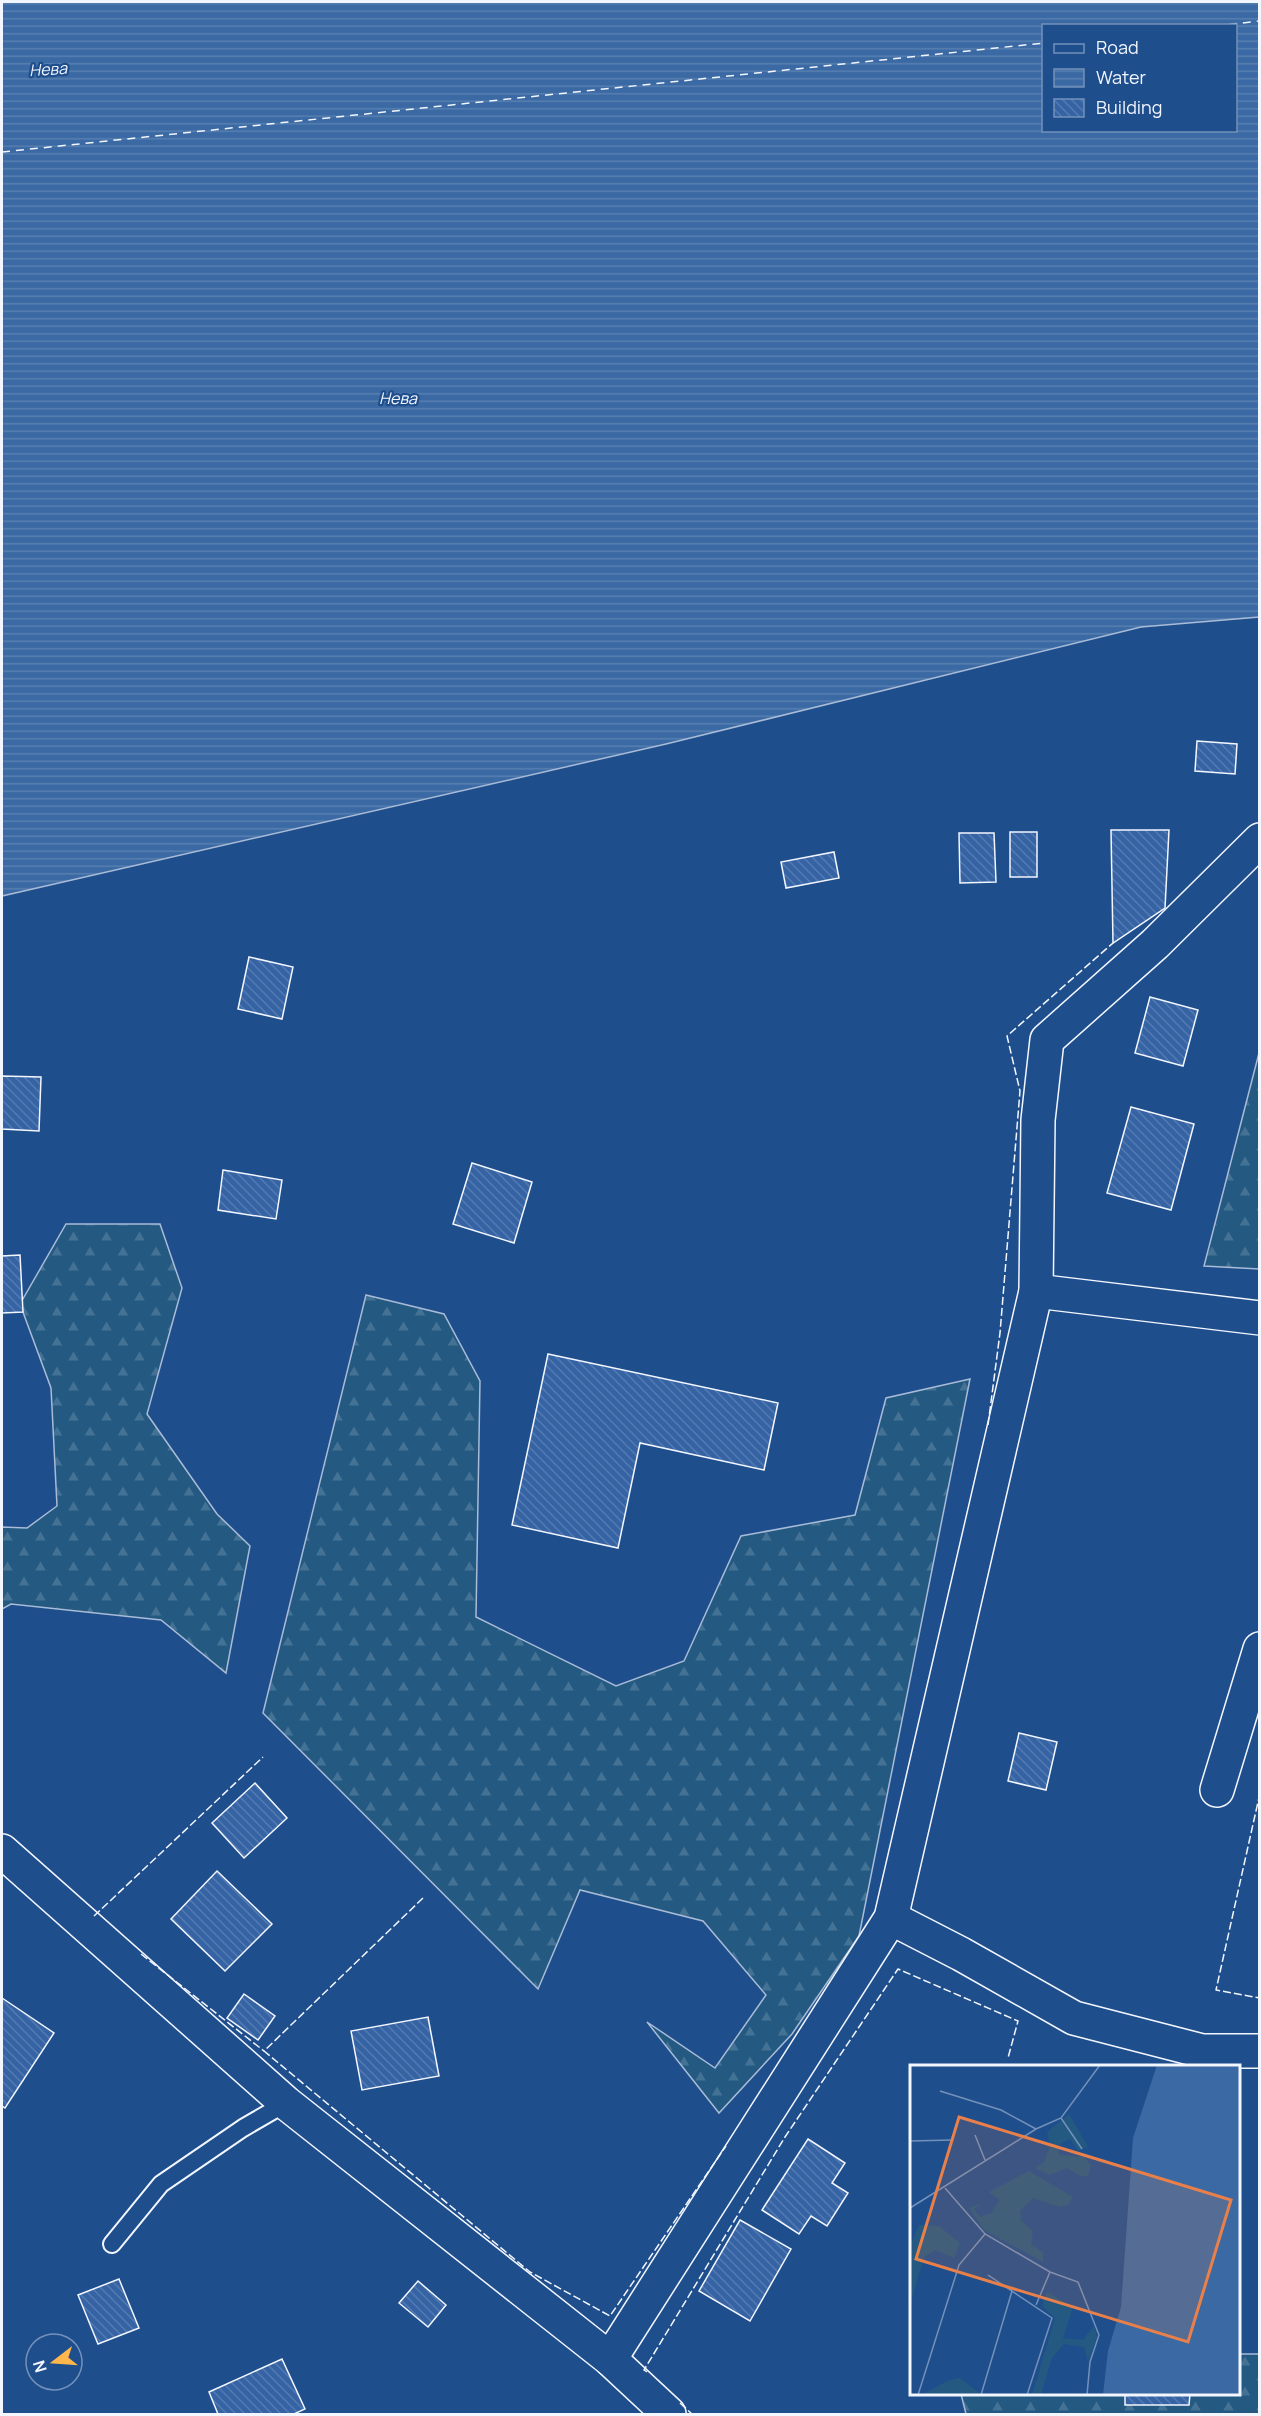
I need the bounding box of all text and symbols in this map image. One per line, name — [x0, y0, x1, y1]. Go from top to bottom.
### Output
legend — [1042, 24, 1237, 132]
text: Road — [1096, 35, 1139, 59]
water label: Нева — [28, 57, 69, 81]
text: Water — [1096, 65, 1146, 89]
text: Building — [1096, 95, 1162, 119]
water label: Нева — [379, 387, 418, 409]
inset map — [910, 2065, 1240, 2395]
north arrow — [24, 2332, 84, 2392]
text: N — [27, 2358, 52, 2375]

